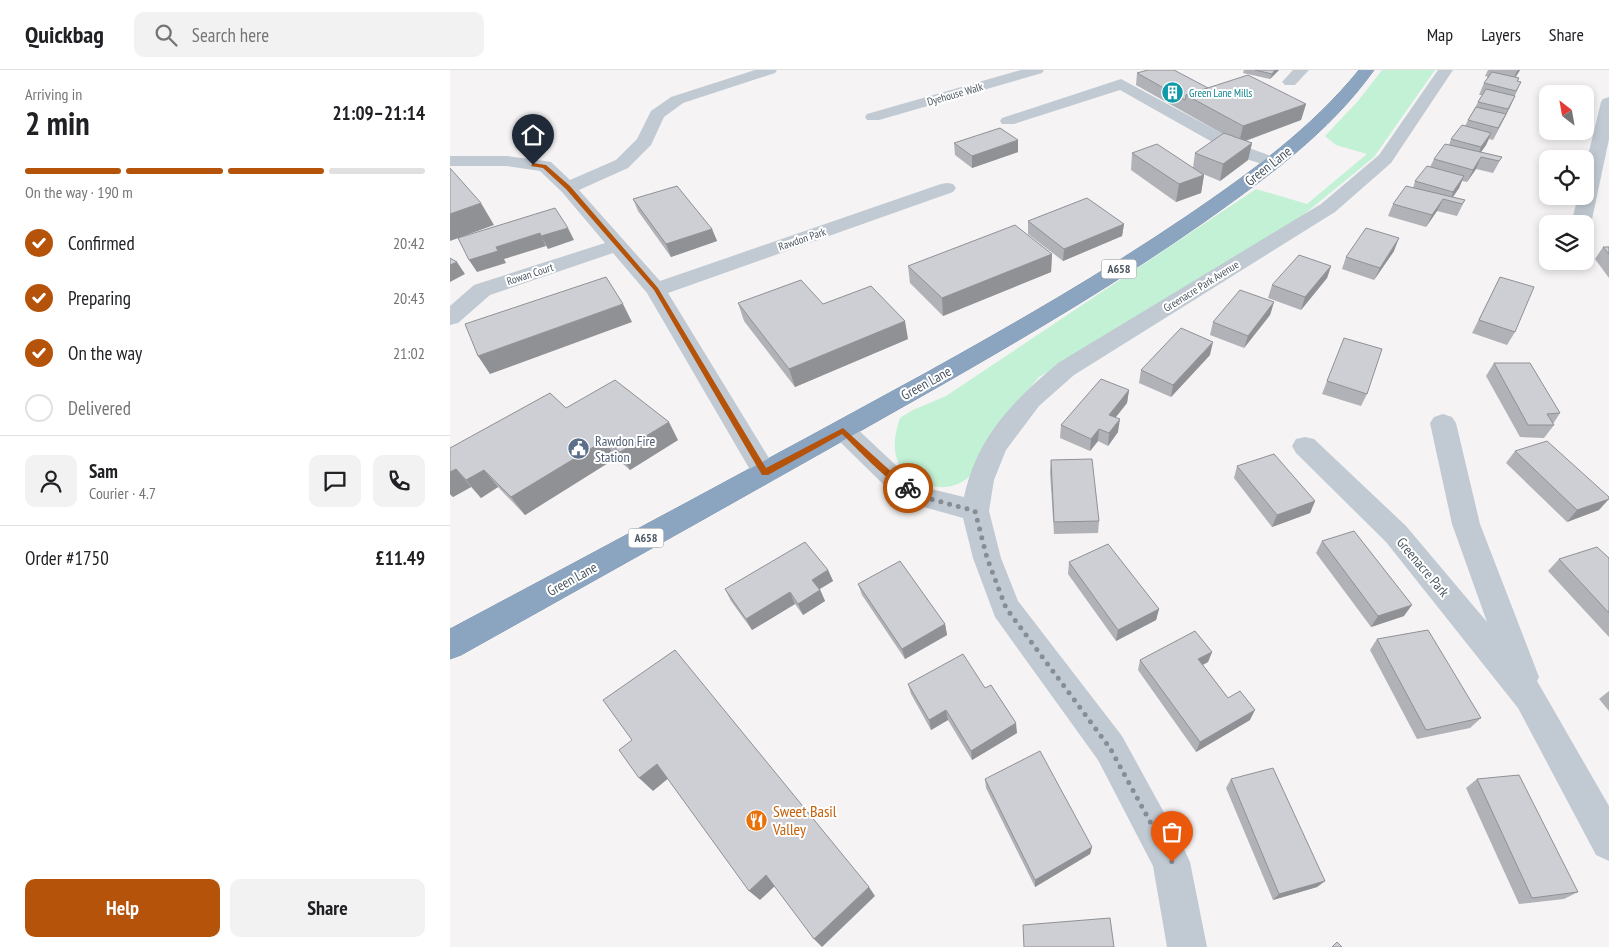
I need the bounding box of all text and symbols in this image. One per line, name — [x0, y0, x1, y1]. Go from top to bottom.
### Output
search box — [134, 12, 484, 57]
text: Quickbag — [25, 19, 104, 50]
icon: search — [152, 21, 180, 49]
text: Search here — [192, 23, 269, 47]
text: Map — [1427, 23, 1453, 46]
text: Layers — [1481, 23, 1521, 46]
text: Share — [1549, 23, 1584, 46]
street label: Dyehouse Walk — [926, 79, 985, 109]
building icon: Green Lane Mills — [1161, 81, 1185, 105]
text: Arriving in — [25, 84, 82, 104]
north arrow — [1539, 85, 1594, 140]
map controls — [1539, 85, 1594, 270]
place label: Green Lane Mills — [1189, 86, 1253, 100]
text: 21:09–21:14 — [332, 101, 425, 125]
text: 2 min — [25, 102, 90, 144]
pin — [512, 114, 554, 165]
icon: home — [519, 121, 547, 149]
street label: Green Lane — [1241, 142, 1295, 190]
button: locate — [1539, 150, 1594, 205]
text: On the way · 190 m — [25, 182, 133, 202]
button: layers — [1539, 215, 1594, 270]
street label: Rawdon Park — [776, 224, 828, 254]
icon: check — [25, 229, 53, 257]
text: Confirmed — [68, 231, 135, 255]
text: 20:42 — [393, 233, 425, 253]
street label: Greenacre Park Avenue — [1161, 257, 1242, 315]
street label: Rowan Court — [505, 260, 555, 288]
road number: A658 — [1102, 260, 1136, 278]
icon: check — [25, 284, 53, 312]
text: Preparing — [68, 286, 131, 310]
text: 20:43 — [393, 288, 425, 308]
icon: check — [25, 339, 53, 367]
text: On the way — [68, 341, 142, 365]
text: 21:02 — [393, 343, 425, 363]
street label: Green Lane — [898, 362, 954, 404]
text: Delivered — [68, 396, 131, 420]
place label: Rawdon Fire Station — [595, 432, 655, 466]
public building icon: Rawdon Fire Station — [567, 437, 591, 461]
button: person — [25, 455, 77, 507]
button: chat — [309, 455, 361, 507]
button: phone — [373, 455, 425, 507]
text: Sam — [89, 459, 118, 483]
courier — [883, 463, 933, 513]
icon: bike — [894, 474, 922, 502]
text: Courier · 4.7 — [89, 483, 156, 503]
road number: A658 — [628, 528, 664, 548]
street label: Greenacre Park — [1393, 534, 1453, 601]
text: Order #1750 — [25, 546, 109, 570]
text: £11.49 — [376, 546, 425, 570]
street label: Green Lane — [544, 558, 600, 600]
place label: Sweet Basil Valley — [772, 801, 837, 839]
restaurant icon: Sweet Basil Valley — [745, 808, 769, 832]
pin — [1151, 811, 1193, 862]
icon: bag — [1158, 818, 1186, 846]
button: Help — [25, 879, 220, 937]
button: Share — [230, 879, 425, 937]

